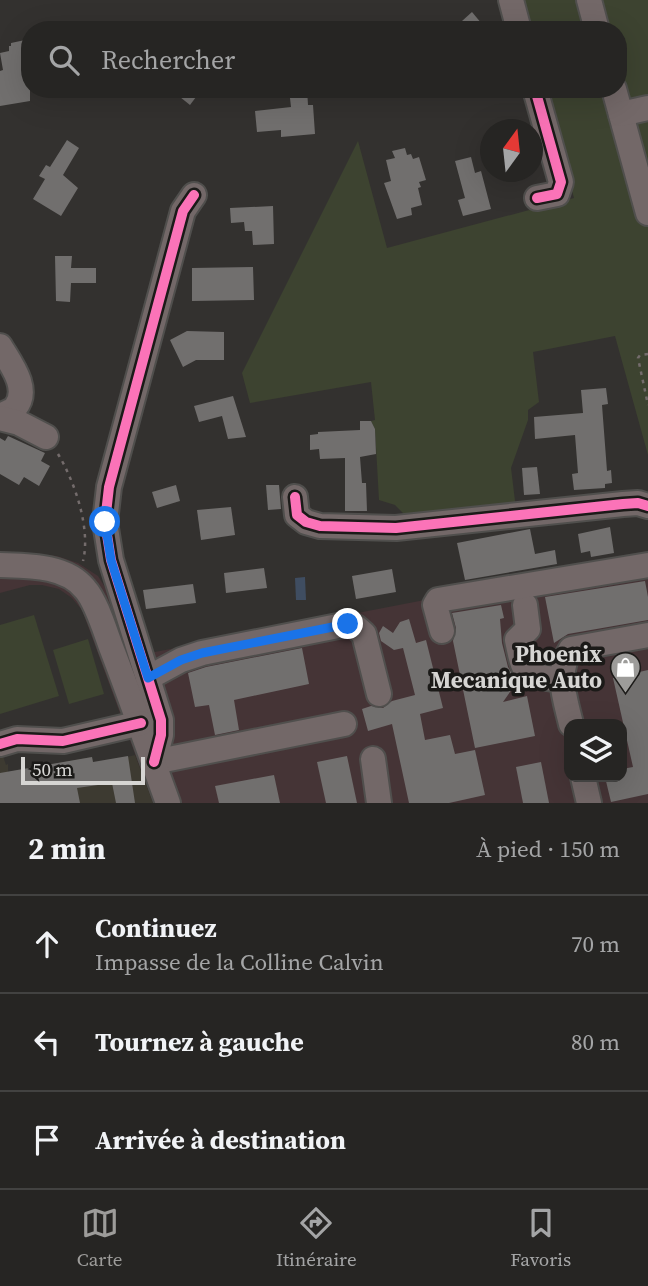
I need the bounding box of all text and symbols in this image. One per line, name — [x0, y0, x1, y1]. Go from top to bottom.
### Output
search box — [21, 21, 627, 98]
icon: search — [45, 41, 83, 79]
text: Rechercher — [101, 42, 235, 78]
north arrow — [480, 119, 543, 182]
route start — [89, 506, 120, 537]
route end — [332, 608, 363, 639]
place label: Phoenix Mecanique Auto — [431, 638, 602, 696]
shop icon: Phoenix Mecanique Auto — [608, 650, 642, 694]
map controls — [564, 719, 627, 782]
button: layers — [564, 719, 627, 782]
scale bar — [21, 754, 145, 786]
text: 50 m — [32, 756, 73, 782]
text: 2 min — [28, 828, 106, 869]
text: À pied · 150 m — [476, 833, 620, 865]
text: Continuez — [95, 910, 216, 946]
icon: ahead — [28, 925, 66, 963]
text: 70 m — [571, 928, 620, 960]
text: Impasse de la Colline Calvin — [95, 946, 384, 978]
icon: left — [28, 1023, 66, 1061]
text: Tournez à gauche — [95, 1024, 304, 1060]
text: 80 m — [571, 1026, 620, 1058]
icon: arrive — [28, 1121, 66, 1159]
text: Arrivée à destination — [95, 1122, 346, 1158]
tab: Carte — [77, 1204, 123, 1272]
tab: Itinéraire — [276, 1204, 357, 1272]
tab: Favoris — [510, 1204, 571, 1272]

